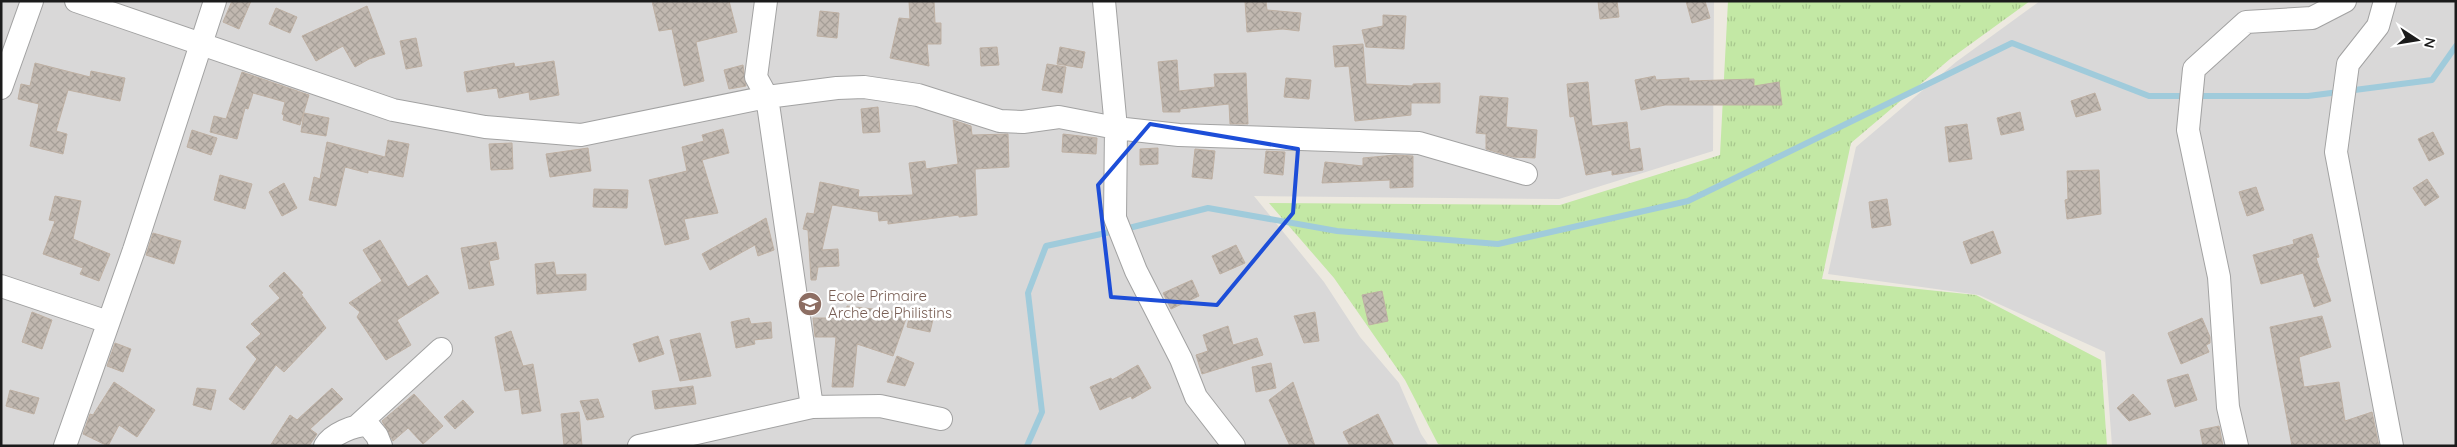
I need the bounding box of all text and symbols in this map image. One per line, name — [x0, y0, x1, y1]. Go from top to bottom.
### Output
north arrow — [2392, 15, 2442, 65]
text: N — [2420, 36, 2440, 50]
place label: Ecole Primaire Arche de Philistins — [828, 286, 952, 322]
school or university icon: Ecole Primaire Arche de Philistins — [797, 291, 823, 317]

